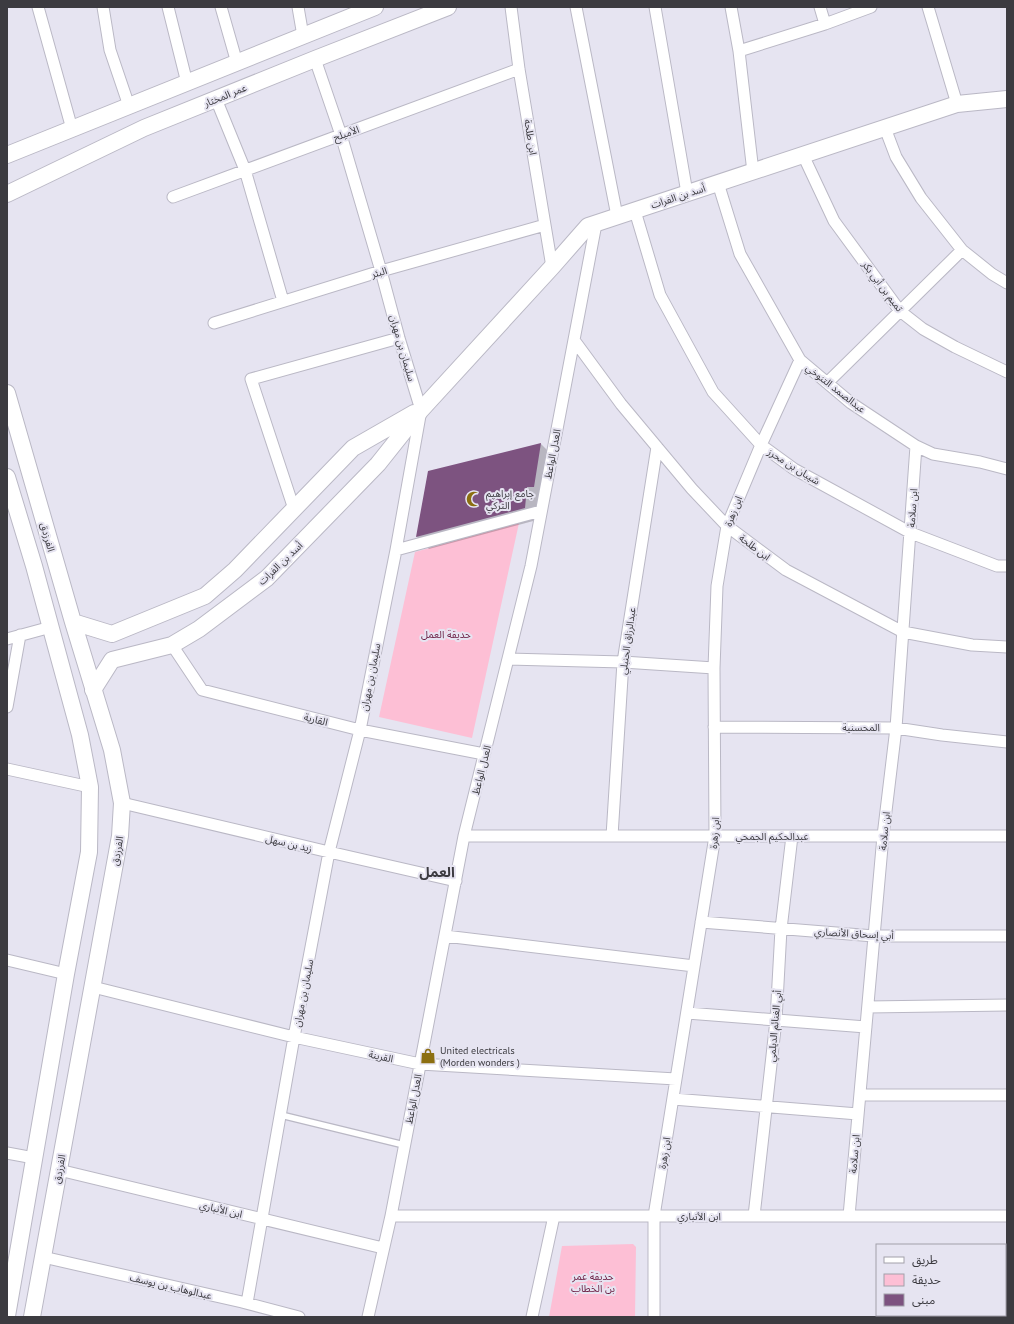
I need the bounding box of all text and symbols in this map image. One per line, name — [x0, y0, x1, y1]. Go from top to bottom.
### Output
street label: عمر المختار — [201, 81, 248, 110]
street label: ابن طلحة — [521, 118, 540, 156]
street label: الأميلح — [331, 123, 361, 145]
street label: أسد بن الفرات — [649, 181, 708, 211]
street label: تميم بن أبي بكر — [858, 258, 906, 315]
street label: البئر — [369, 264, 389, 281]
street label: سليمان بن مهران — [387, 313, 418, 383]
street label: عبدالصمد التنوخي — [802, 361, 868, 417]
street label: العدل الواعظ — [541, 428, 564, 480]
street label: شيبان بن محرز — [764, 445, 822, 488]
place label: جامع إبراهيم التركي — [486, 487, 534, 513]
street label: ابن سلامة — [905, 488, 920, 528]
mosque icon: جامع إبراهيم التركي — [465, 490, 483, 508]
street label: ابن زهرة — [722, 494, 745, 528]
street label: الفرزدق — [37, 521, 58, 553]
street label: ابن طلحة — [736, 531, 773, 563]
street label: أسد بن الفرات — [255, 539, 306, 588]
street label: عبدالرزاق الحنبلي — [616, 607, 640, 676]
park label: حديقة العمل — [421, 628, 471, 641]
street label: سليمان بن مهران — [358, 642, 383, 712]
street label: القارية — [303, 710, 329, 729]
street label: المحسنية — [842, 721, 880, 734]
street label: العدل الواعظ — [469, 744, 494, 796]
street label: ابن سلامة — [876, 811, 893, 851]
street label: ابن زهرة — [707, 817, 722, 849]
street label: عبدالحكيم الجمحي — [735, 830, 809, 844]
street label: زيد بن سهل — [264, 832, 314, 855]
street label: الفرزدق — [109, 835, 126, 867]
district label: العمل — [419, 863, 455, 881]
street label: أبي إسحاق الأنصاري — [814, 925, 895, 943]
street label: سليمان بن مهران — [291, 958, 316, 1028]
street label: أبي الغنائم الديلمي — [765, 989, 785, 1063]
place label: United electricals (Morden wonders ) — [440, 1044, 520, 1069]
shop icon: United electricals (Morden wonders ) — [419, 1047, 437, 1065]
street label: القرينة — [367, 1048, 394, 1065]
street label: العدل الواعظ — [402, 1073, 425, 1125]
street label: ابن سلامة — [846, 1134, 863, 1174]
street label: ابن زهرة — [656, 1136, 673, 1170]
street label: الفرزدق — [51, 1153, 68, 1185]
street label: ابن الأنباري — [198, 1198, 244, 1222]
street label: ابن الأنباري — [677, 1210, 721, 1224]
legend — [876, 1244, 1006, 1316]
text: طريق — [912, 1252, 938, 1268]
park label: حديقة عمر بن الخطاب — [571, 1270, 615, 1295]
street label: عبدالوهاب بن يوسف — [129, 1271, 213, 1302]
text: حديقة — [912, 1272, 941, 1287]
text: مبنى — [912, 1292, 935, 1307]

